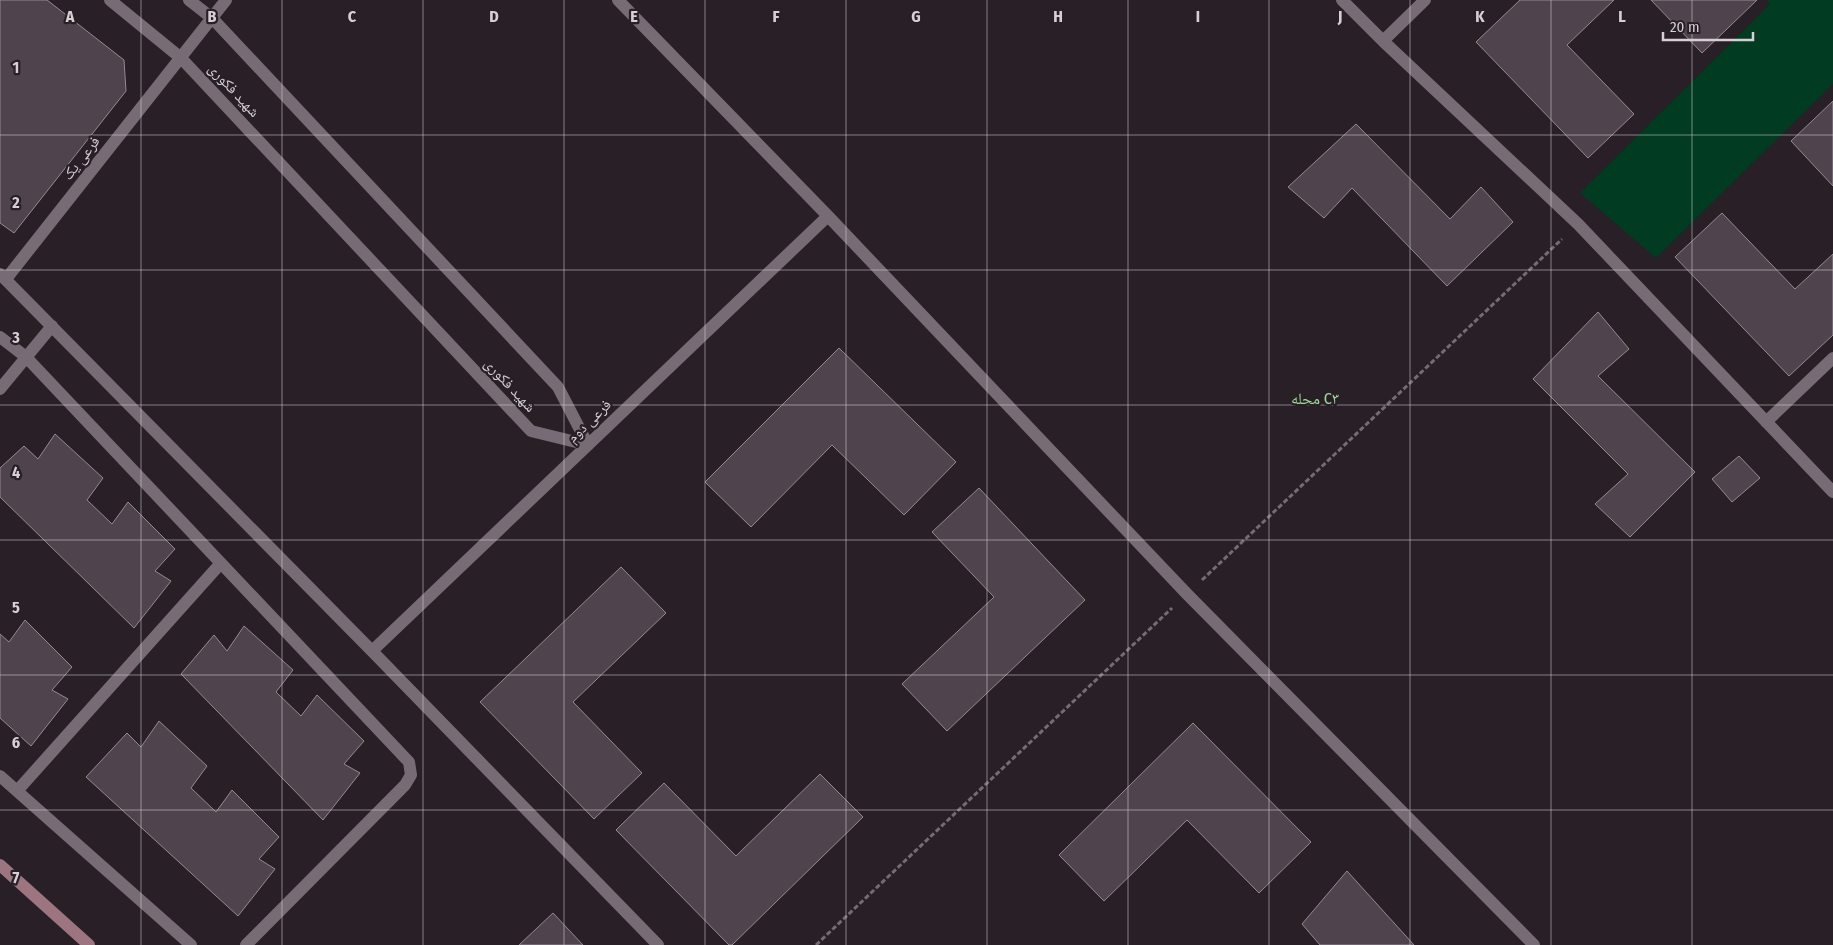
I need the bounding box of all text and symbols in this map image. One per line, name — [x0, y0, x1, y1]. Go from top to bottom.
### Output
text: A — [65, 7, 75, 26]
text: B — [208, 7, 217, 26]
text: C — [348, 7, 357, 26]
text: D — [489, 7, 499, 26]
text: E — [630, 7, 638, 26]
text: F — [772, 7, 780, 26]
text: G — [911, 7, 921, 26]
text: H — [1053, 7, 1063, 26]
text: I — [1196, 7, 1200, 26]
text: J — [1337, 7, 1342, 26]
text: K — [1475, 7, 1485, 26]
text: L — [1618, 7, 1626, 26]
scale bar — [1663, 10, 1753, 42]
text: 20 m — [1670, 18, 1700, 36]
text: 1 — [13, 58, 19, 77]
street label: شهید فکوری — [204, 59, 263, 121]
street label: فرعی یک — [58, 133, 104, 184]
text: 2 — [11, 193, 20, 212]
text: 3 — [11, 328, 20, 347]
street label: شهید فکوری — [480, 354, 539, 416]
district label: محله C۳ — [1291, 389, 1339, 408]
street label: فرعی دوم — [563, 396, 615, 447]
text: 4 — [12, 463, 20, 482]
text: 5 — [12, 598, 20, 617]
text: 6 — [12, 733, 20, 752]
text: 7 — [13, 868, 20, 887]

